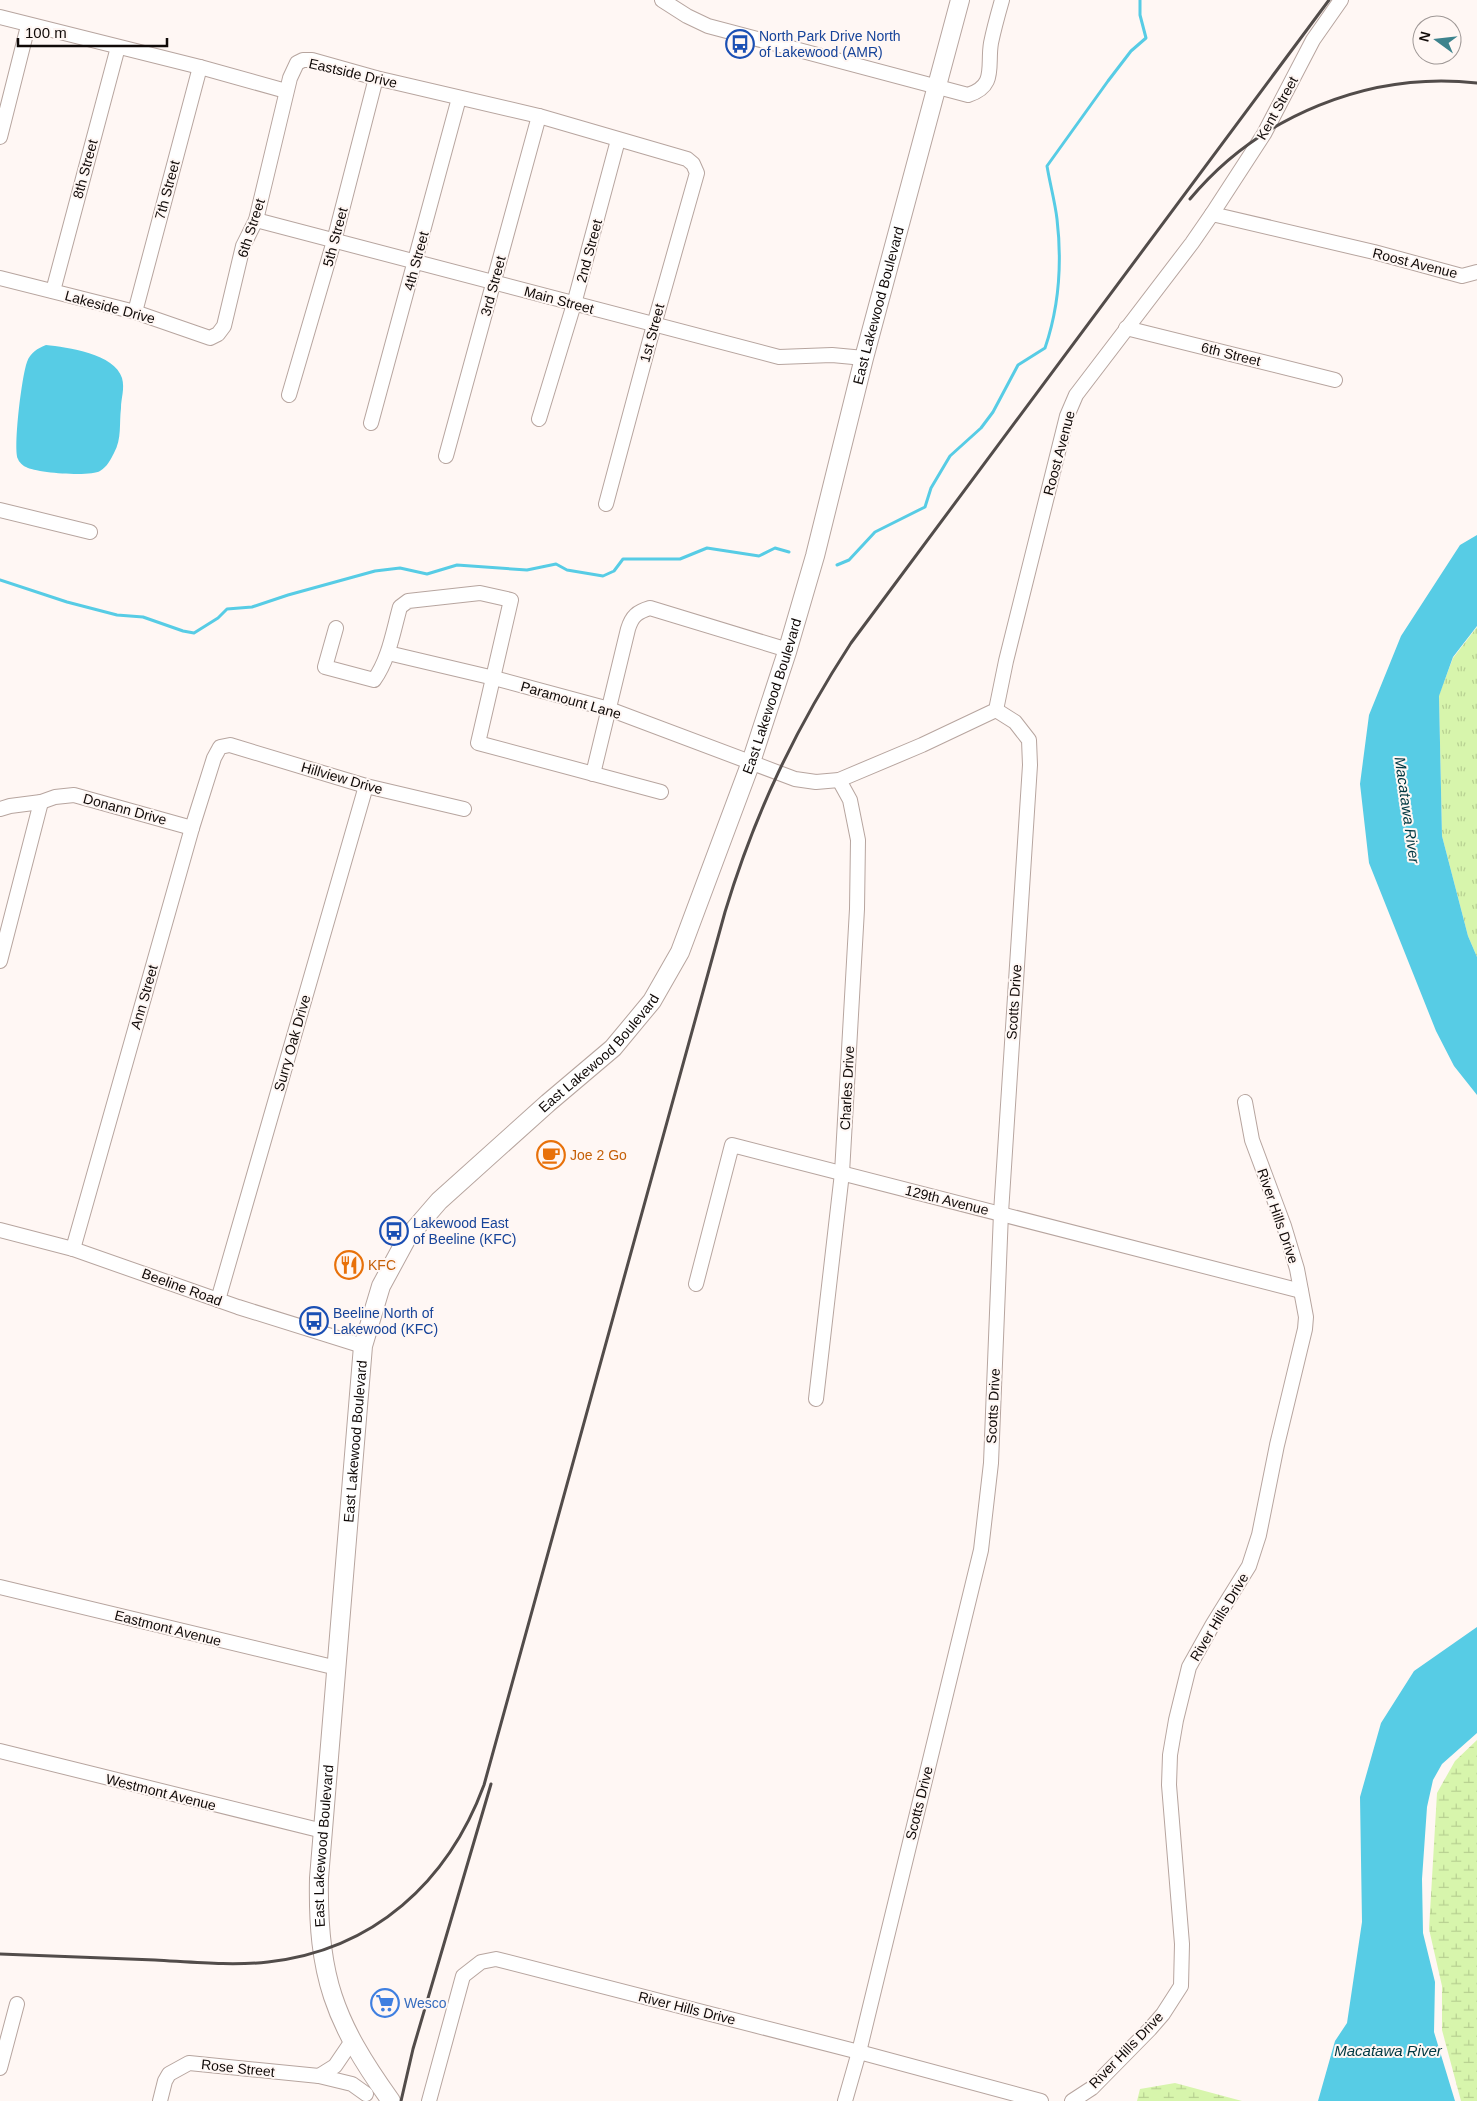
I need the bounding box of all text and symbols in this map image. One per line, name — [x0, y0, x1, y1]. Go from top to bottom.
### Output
scale bar — [18, 15, 166, 47]
north arrow — [1412, 15, 1462, 65]
text: 100 m — [25, 24, 67, 41]
place label: North Park Drive North of Lakewood (AMR) — [759, 28, 901, 60]
bus stop icon: North Park Drive North of Lakewood (AMR) — [725, 29, 755, 59]
text: N — [1415, 30, 1433, 44]
street label: Eastside Drive — [307, 55, 399, 91]
street label: Kent Street — [1253, 73, 1301, 143]
street label: 8th Street — [69, 138, 101, 200]
street label: 7th Street — [151, 159, 183, 221]
street label: 6th Street — [234, 197, 268, 259]
street label: 5th Street — [319, 206, 351, 268]
street label: 2nd Street — [573, 218, 605, 284]
street label: East Lakewood Boulevard — [850, 225, 907, 386]
street label: 4th Street — [400, 230, 432, 292]
street label: Roost Avenue — [1371, 245, 1459, 281]
street label: 3rd Street — [477, 254, 509, 318]
street label: Main Street — [522, 283, 596, 317]
street label: Lakeside Drive — [63, 287, 157, 327]
street label: 1st Street — [637, 302, 668, 364]
street label: 6th Street — [1200, 339, 1262, 369]
street label: Roost Avenue — [1040, 409, 1078, 497]
street label: East Lakewood Boulevard — [739, 616, 804, 776]
street label: Paramount Lane — [519, 678, 623, 722]
water label: Macatawa River — [1392, 755, 1424, 865]
street label: Hillview Drive — [299, 759, 385, 797]
street label: Donann Drive — [82, 790, 169, 828]
street label: Ann Street — [127, 963, 161, 1031]
street label: Scotts Drive — [1003, 964, 1025, 1040]
street label: East Lakewood Boulevard — [535, 991, 662, 1116]
street label: Surry Oak Drive — [271, 993, 313, 1093]
street label: Charles Drive — [837, 1045, 857, 1131]
cafe icon: Joe 2 Go — [536, 1140, 566, 1170]
place label: Joe 2 Go — [570, 1147, 627, 1163]
street label: River Hills Drive — [1254, 1166, 1302, 1266]
street label: 129th Avenue — [904, 1182, 991, 1218]
place label: Lakewood East of Beeline (KFC) — [413, 1215, 516, 1247]
bus stop icon: Lakewood East of Beeline (KFC) — [379, 1216, 409, 1246]
restaurant icon: KFC — [334, 1250, 364, 1280]
place label: KFC — [368, 1257, 396, 1273]
street label: Beeline Road — [140, 1265, 224, 1309]
place label: Beeline North of Lakewood (KFC) — [333, 1305, 438, 1337]
bus stop icon: Beeline North of Lakewood (KFC) — [299, 1306, 329, 1336]
street label: East Lakewood Boulevard — [340, 1360, 370, 1523]
street label: Scotts Drive — [983, 1368, 1003, 1444]
street label: River Hills Drive — [1187, 1570, 1252, 1664]
street label: Eastmont Avenue — [113, 1607, 223, 1649]
street label: East Lakewood Boulevard — [311, 1764, 336, 1928]
street label: Scotts Drive — [902, 1764, 936, 1842]
street label: Westmont Avenue — [104, 1771, 218, 1813]
supermarket icon: Wesco — [370, 1988, 400, 2018]
street label: River Hills Drive — [637, 1988, 737, 2028]
place label: Wesco — [404, 1995, 447, 2011]
street label: River Hills Drive — [1086, 2008, 1166, 2091]
water label: Macatawa River — [1334, 2042, 1443, 2059]
street label: Rose Street — [200, 2056, 276, 2080]

